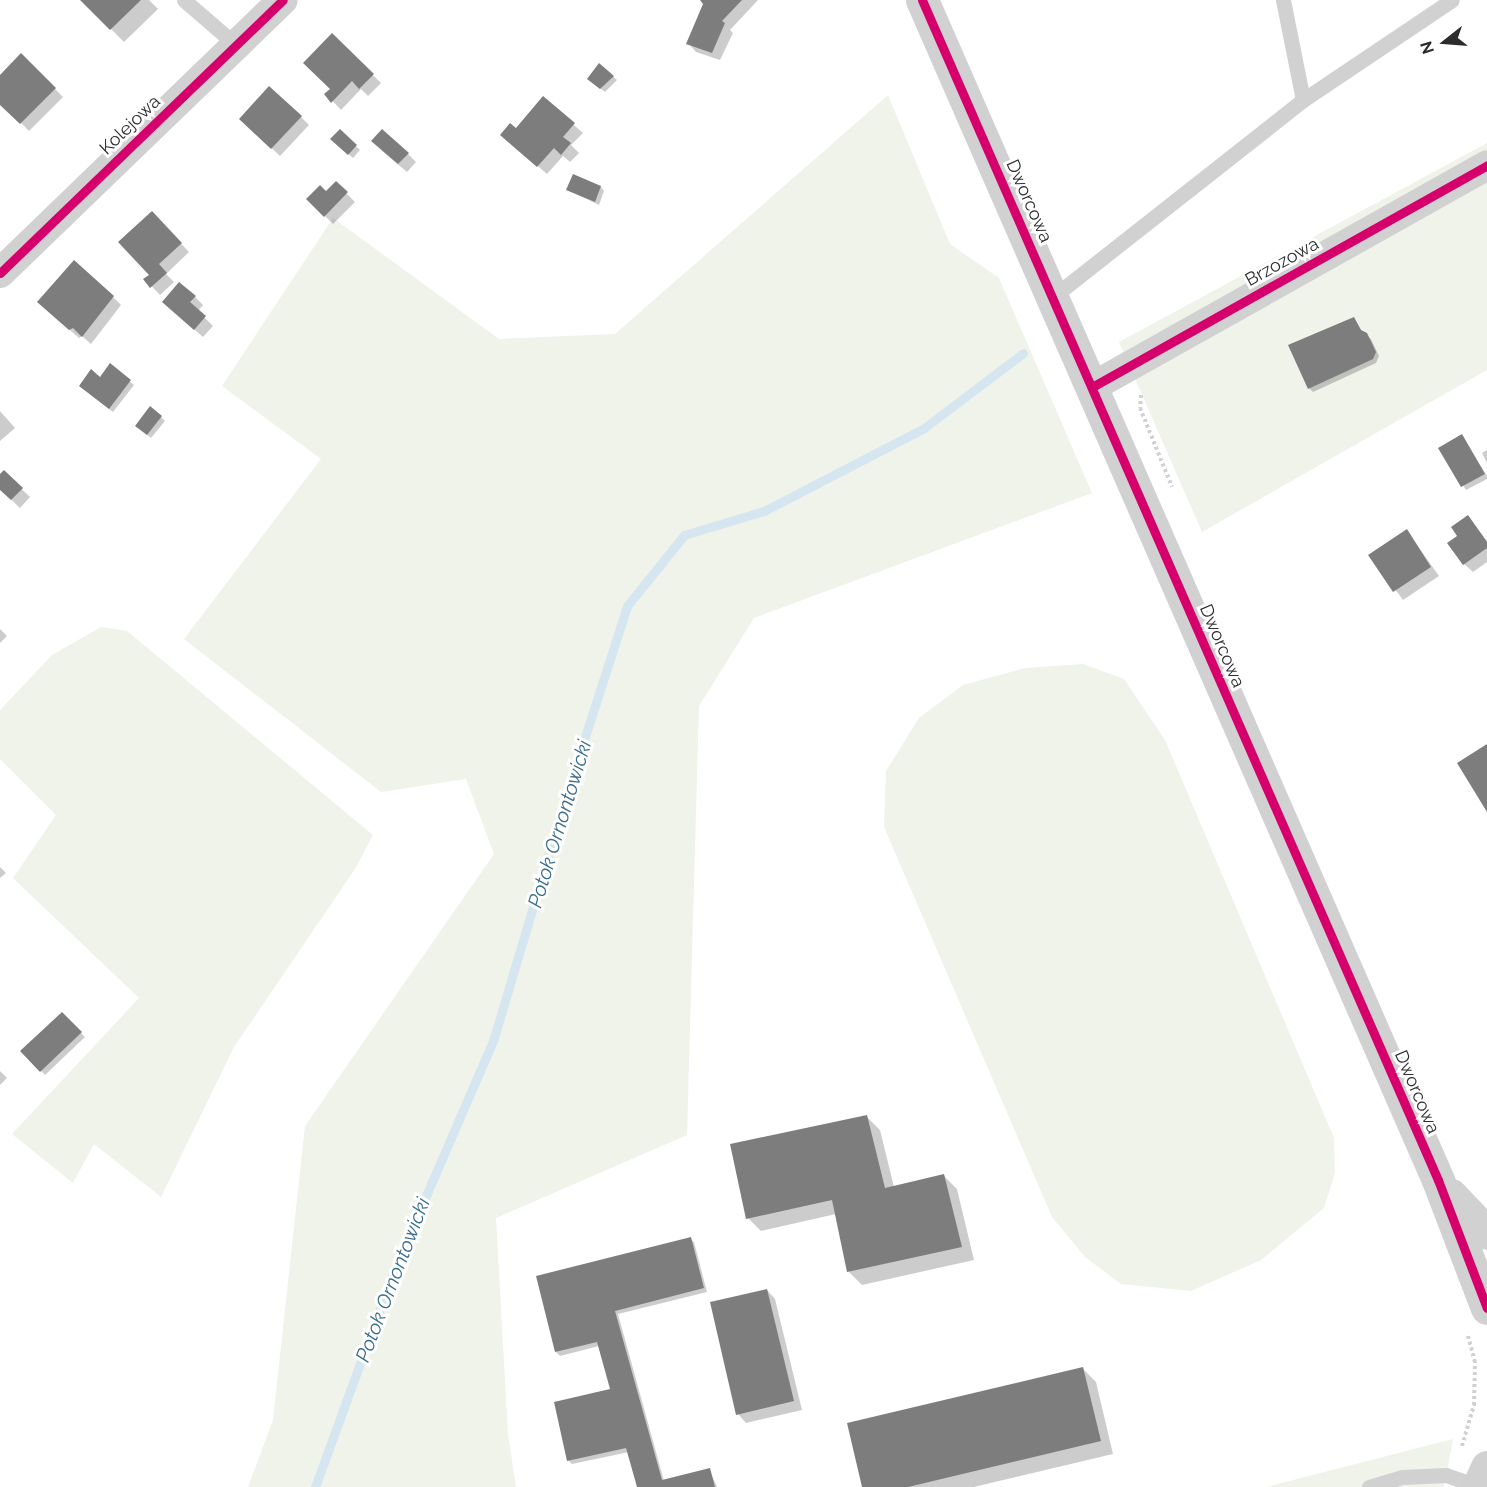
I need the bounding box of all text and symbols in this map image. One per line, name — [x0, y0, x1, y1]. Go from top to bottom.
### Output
north arrow — [1415, 12, 1475, 72]
text: N — [1416, 39, 1438, 56]
street label: Kolejowa — [95, 91, 165, 159]
street label: Dworcowa — [1001, 156, 1057, 246]
street label: Brzozowa — [1241, 233, 1323, 291]
street label: Dworcowa — [1195, 601, 1249, 691]
water label: Potok Ornontowicki — [523, 737, 597, 911]
street label: Dworcowa — [1390, 1047, 1444, 1137]
water label: Potok Ornontowicki — [351, 1195, 435, 1365]

